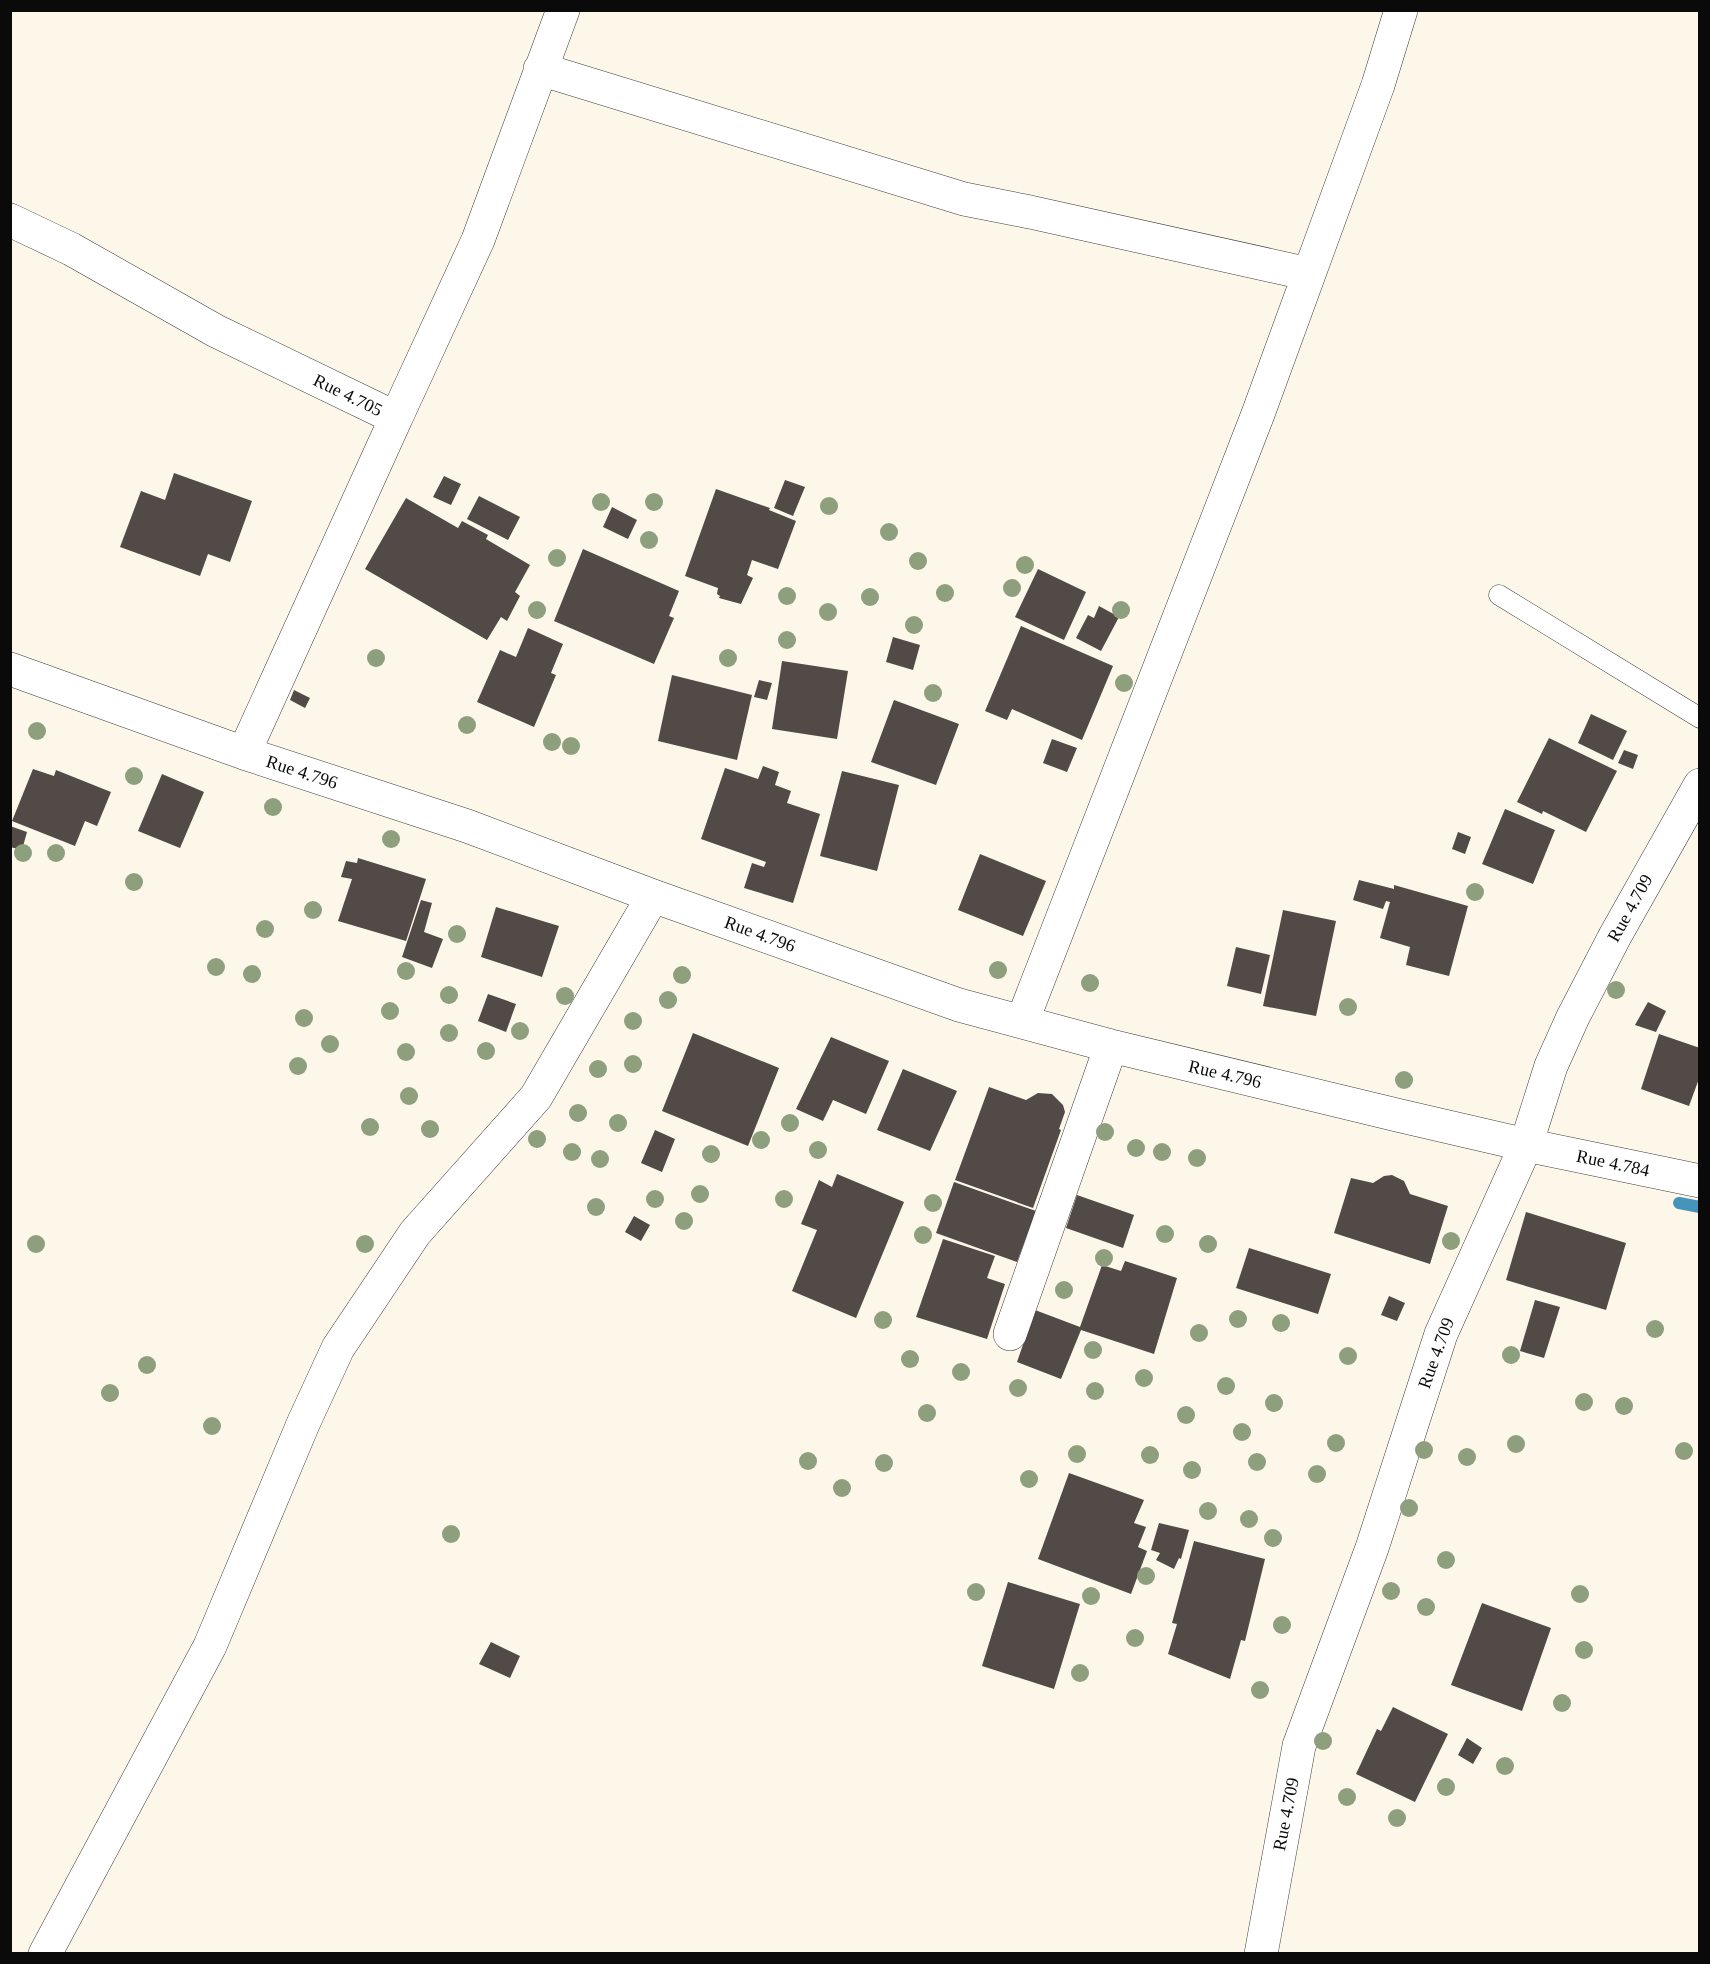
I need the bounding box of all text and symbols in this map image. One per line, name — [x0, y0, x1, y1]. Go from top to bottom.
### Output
street label: Rue 4.705 — [310, 370, 386, 420]
street label: Rue 4.796 — [264, 751, 340, 793]
street label: Rue 4.709 — [1603, 871, 1657, 945]
street label: Rue 4.796 — [722, 912, 798, 956]
street label: Rue 4.796 — [1187, 1056, 1263, 1092]
street label: Rue 4.784 — [1575, 1146, 1651, 1180]
street label: Rue 4.709 — [1414, 1315, 1458, 1391]
street label: Rue 4.709 — [1269, 1776, 1303, 1852]

